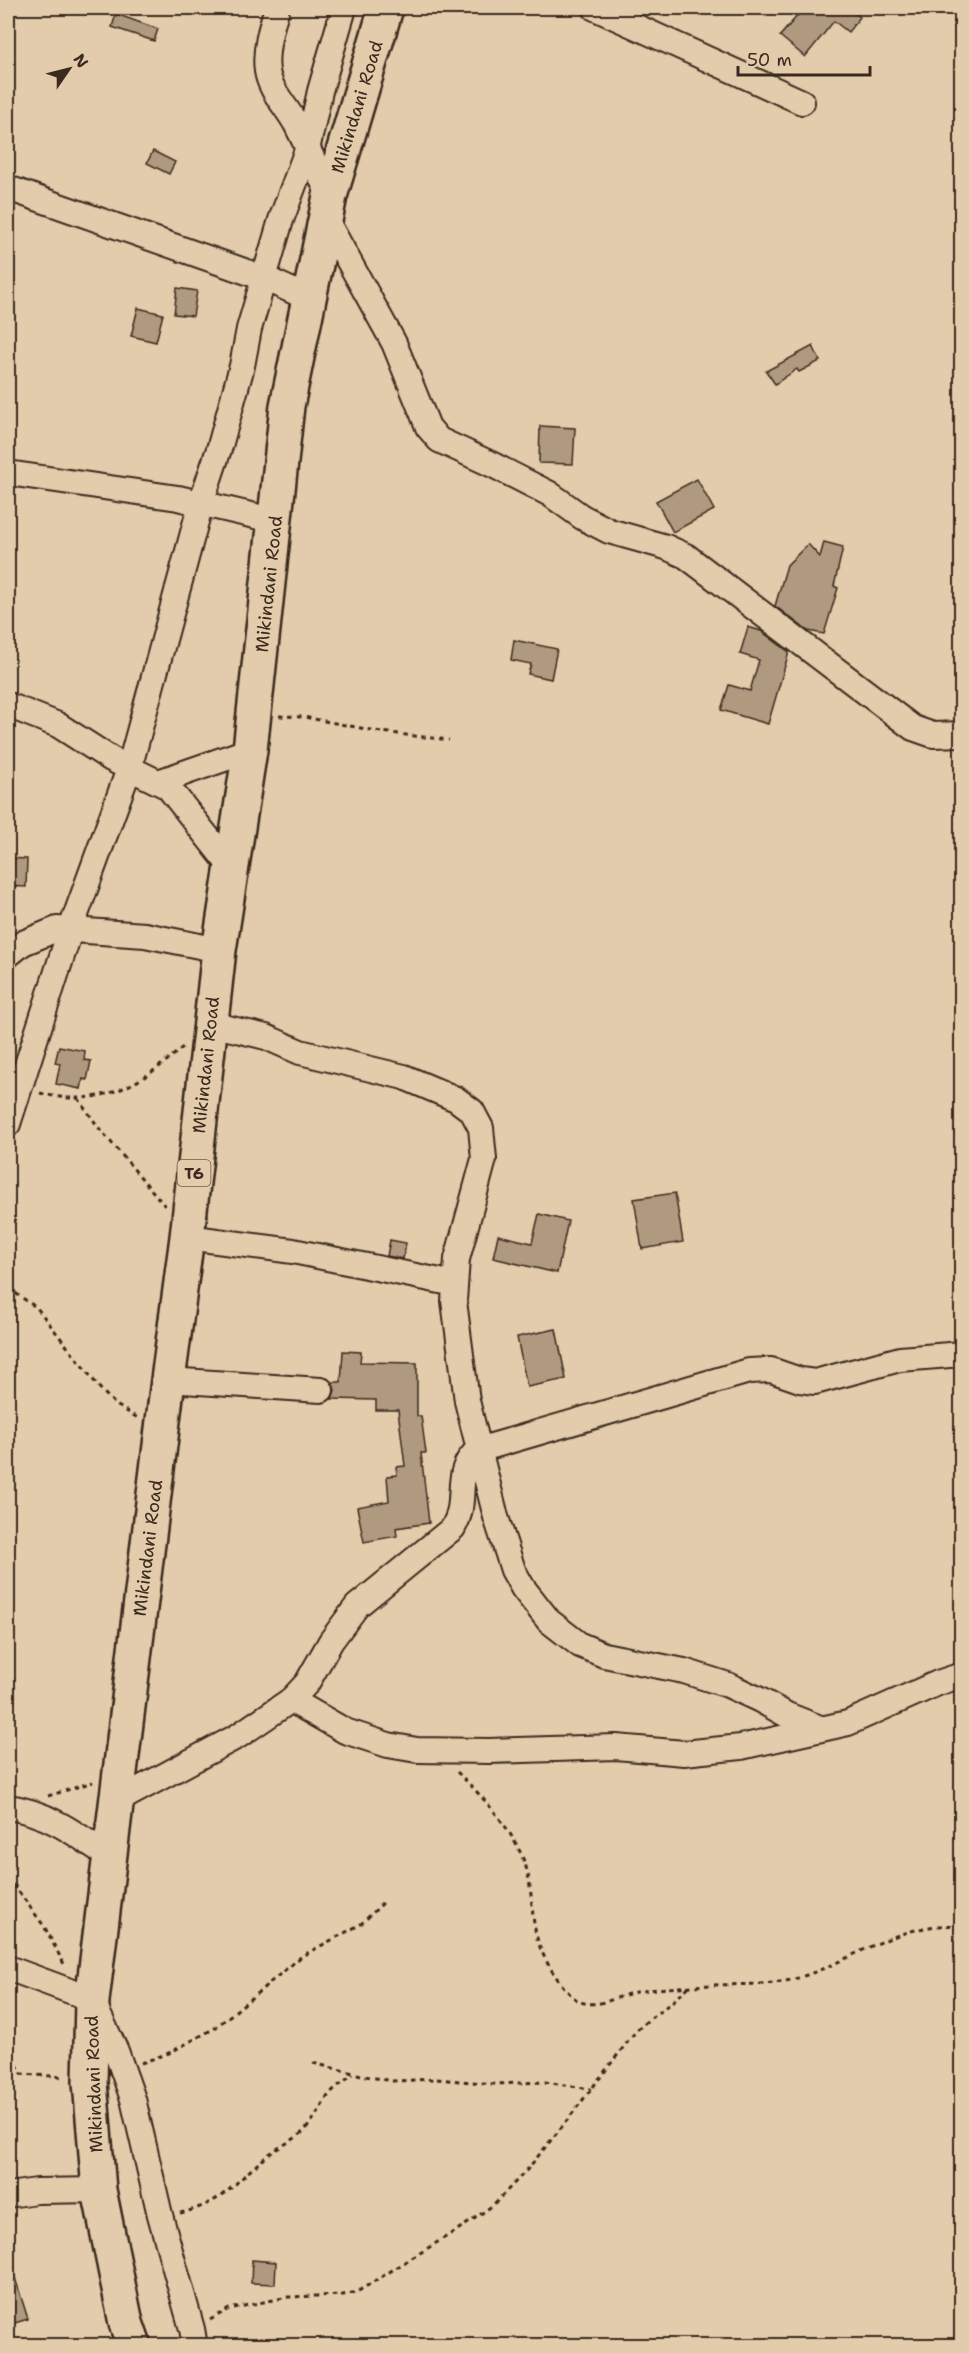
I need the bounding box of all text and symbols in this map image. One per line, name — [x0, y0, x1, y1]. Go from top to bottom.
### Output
street label: Mikindani Road — [325, 38, 389, 176]
north arrow — [39, 39, 99, 99]
scale bar — [738, 39, 870, 77]
text: 50 m — [747, 48, 792, 72]
text: N — [69, 49, 93, 72]
street label: Mikindani Road — [250, 514, 288, 654]
street label: Mikindani Road — [187, 995, 225, 1135]
road number: T6 — [178, 1160, 210, 1186]
street label: Mikindani Road — [128, 1478, 168, 1618]
street label: Mikindani Road — [80, 2015, 108, 2153]

